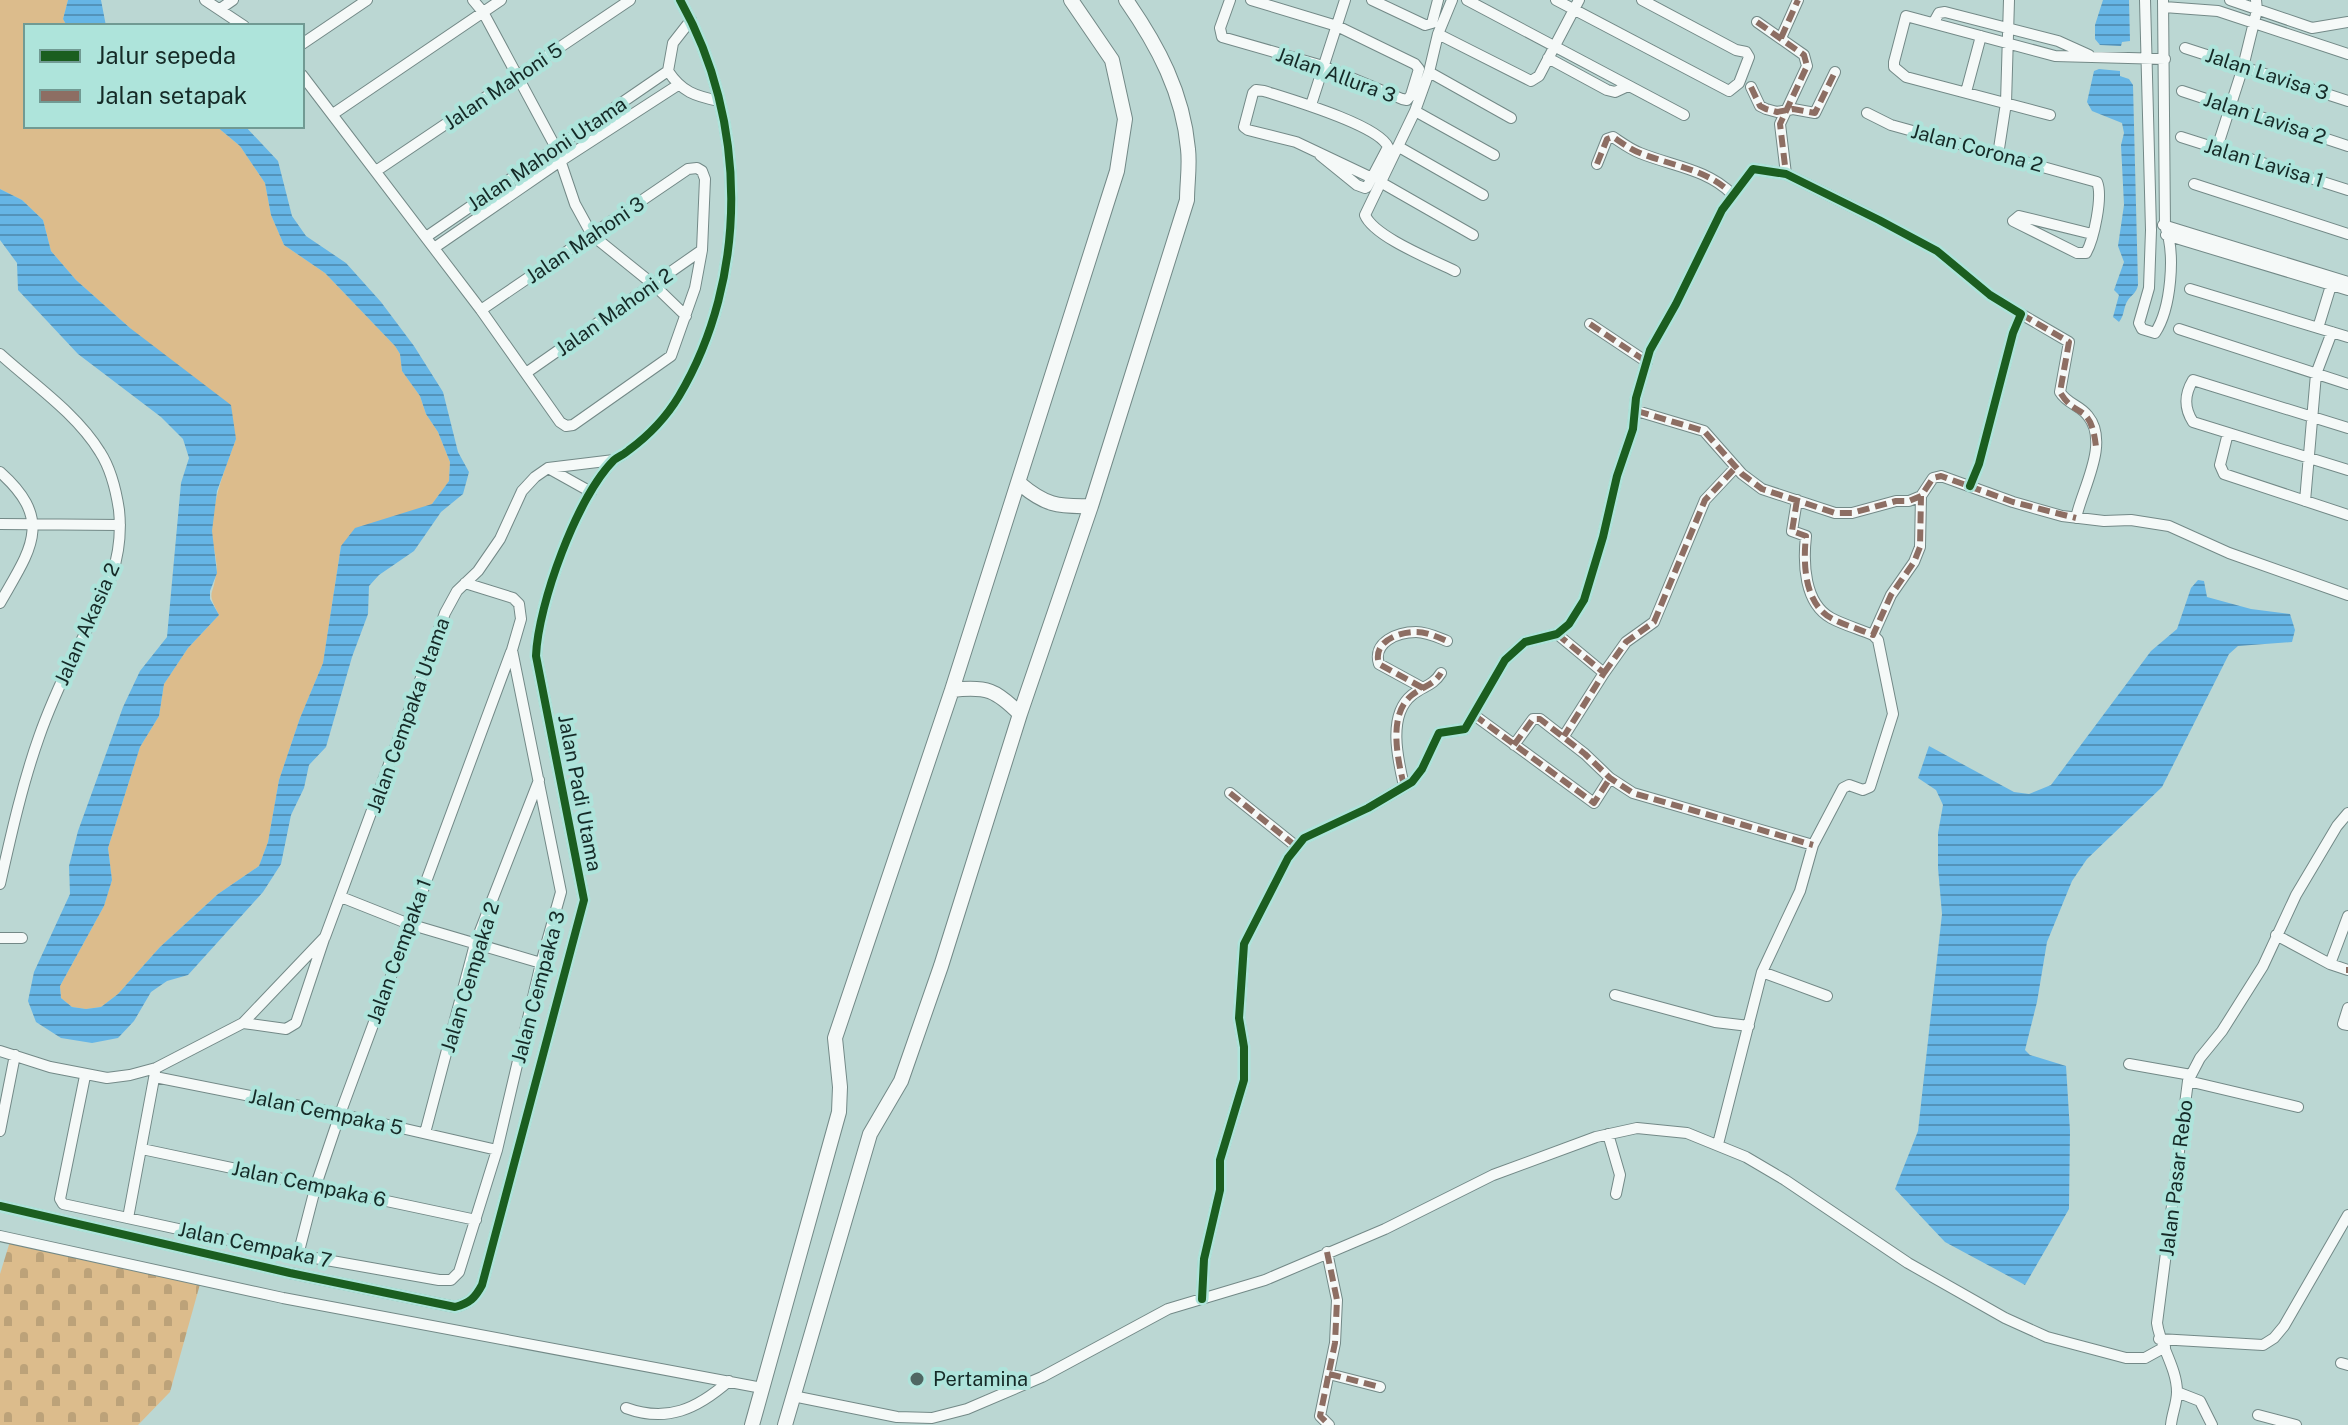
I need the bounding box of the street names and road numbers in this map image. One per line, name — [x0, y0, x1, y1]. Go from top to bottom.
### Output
street label: Jalan Mahoni 5 — [439, 37, 567, 135]
street label: Jalan Allura 3 — [1273, 42, 1399, 108]
street label: Jalan Lavisa 3 — [2202, 43, 2332, 105]
street label: Jalan Lavisa 2 — [2201, 87, 2329, 149]
street label: Jalan Mahoni Utama — [463, 92, 631, 216]
street label: Jalan Corona 2 — [1908, 119, 2046, 177]
street label: Jalan Lavisa 1 — [2201, 133, 2327, 193]
street label: Jalan Mahoni 3 — [521, 192, 649, 288]
street label: Jalan Mahoni 2 — [551, 263, 677, 361]
street label: Jalan Akasia 2 — [49, 559, 125, 689]
street label: Jalan Cempaka Utama — [362, 614, 454, 816]
street label: Jalan Padi Utama — [553, 713, 607, 873]
street label: Jalan Cempaka 1 — [362, 875, 436, 1027]
street label: Jalan Cempaka 2 — [436, 899, 504, 1055]
street label: Jalan Cempaka 3 — [506, 908, 570, 1066]
street label: Jalan Cempaka 5 — [247, 1084, 405, 1140]
street label: Jalan Pasar Rebo — [2154, 1098, 2198, 1258]
street label: Jalan Cempaka 6 — [230, 1156, 388, 1212]
street label: Jalan Cempaka 7 — [176, 1217, 334, 1273]

